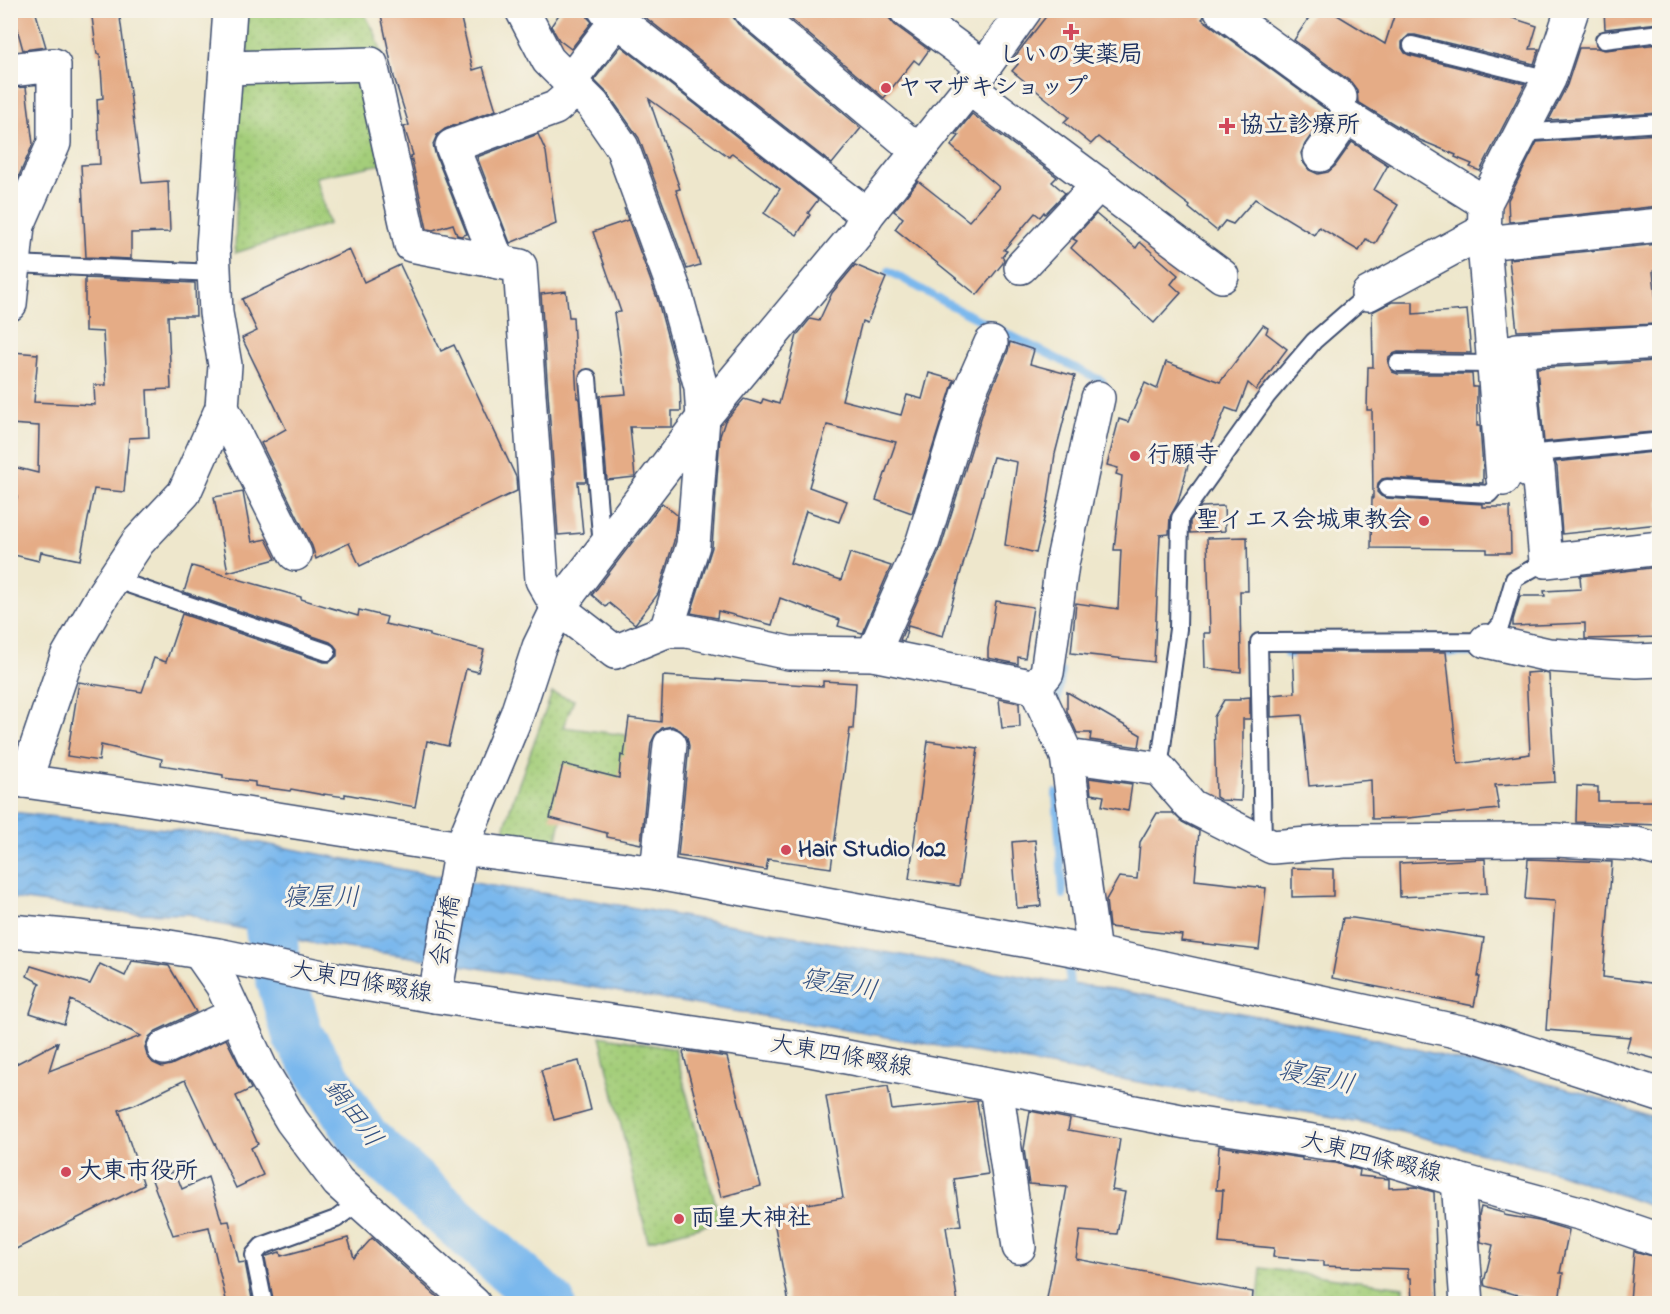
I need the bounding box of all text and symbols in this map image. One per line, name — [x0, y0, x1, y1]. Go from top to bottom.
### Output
marker: しいの実薬局 — [1064, 25, 1078, 39]
place label: しいの実薬局 — [999, 39, 1143, 74]
place label: ヤマザキショップ — [898, 71, 1088, 106]
marker: ヤマザキショップ — [879, 81, 893, 95]
place label: 協立診療所 — [1240, 109, 1360, 144]
marker: 協立診療所 — [1218, 117, 1236, 135]
place label: 行願寺 — [1147, 439, 1219, 474]
marker: 行願寺 — [1128, 449, 1142, 463]
place label: 聖イエス会城東教会 — [1196, 504, 1412, 539]
marker: 聖イエス会城東教会 — [1417, 514, 1431, 528]
place label: Hair Studio 102 — [798, 833, 946, 868]
marker: Hair Studio 102 — [779, 843, 793, 857]
water label: 寝屋川 — [282, 880, 360, 918]
street label: 会所橋 — [424, 893, 470, 969]
street label: 大東四條畷線 — [287, 953, 435, 1013]
water label: 寝屋川 — [797, 961, 881, 1011]
street label: 大東四條畷線 — [767, 1027, 915, 1087]
water label: 寝屋川 — [1274, 1052, 1358, 1106]
water label: 鍋田川 — [313, 1071, 391, 1157]
street label: 大東四條畷線 — [1297, 1124, 1445, 1192]
place label: 大東市役所 — [78, 1155, 198, 1190]
marker: 大東市役所 — [59, 1165, 73, 1179]
place label: 両皇大神社 — [691, 1202, 811, 1237]
marker: 両皇大神社 — [672, 1212, 686, 1226]

